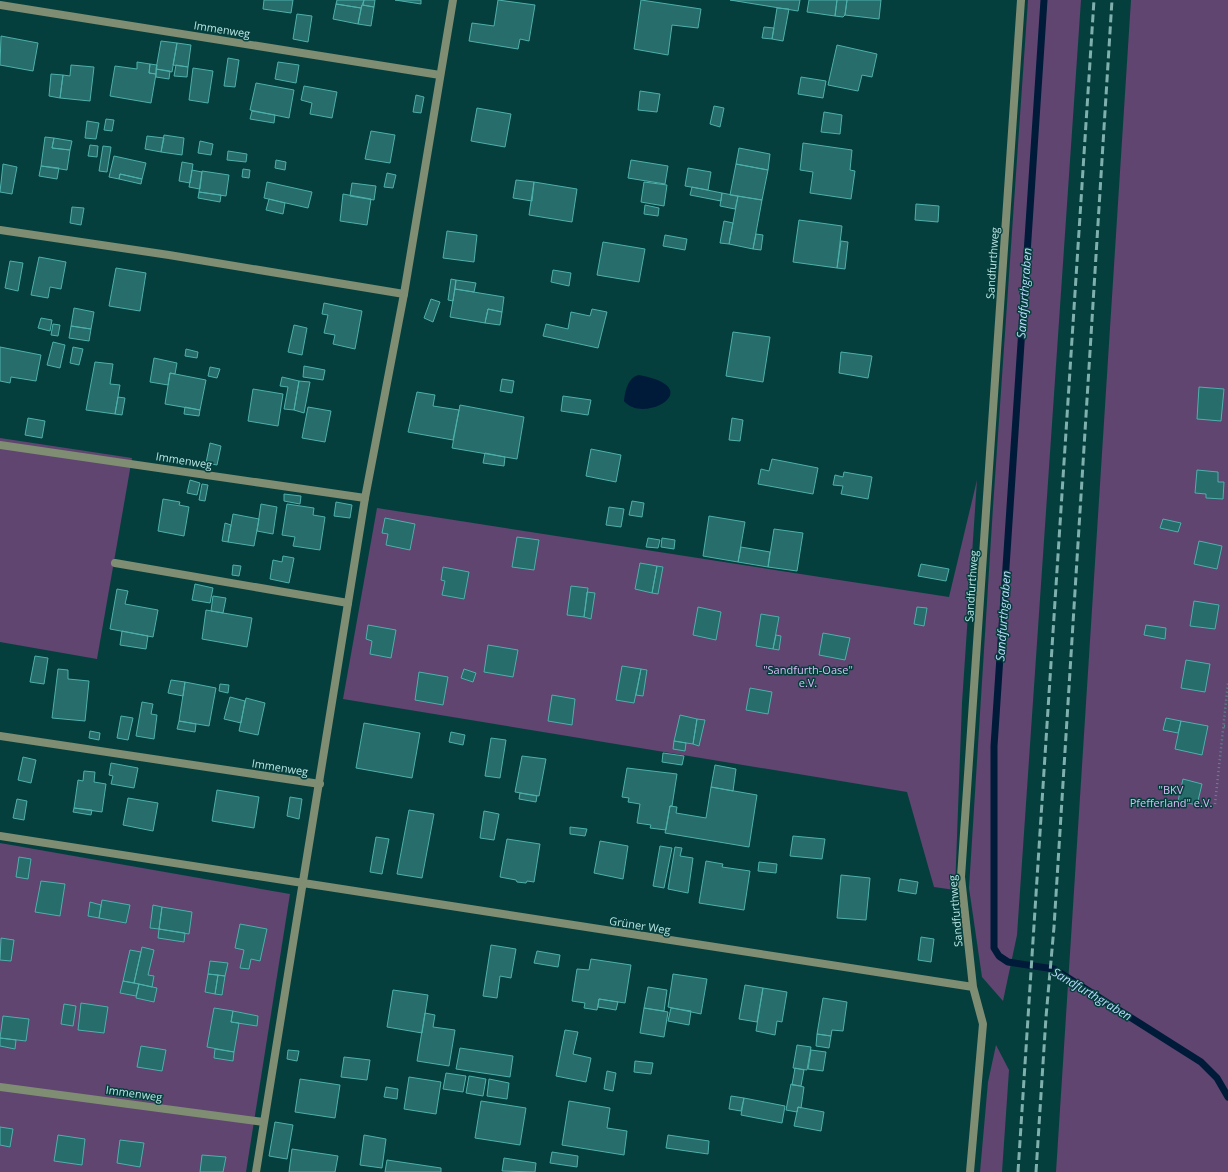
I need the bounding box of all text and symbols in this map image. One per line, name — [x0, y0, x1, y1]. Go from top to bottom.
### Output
street label: Immenweg — [193, 17, 251, 41]
street label: Sandfurthweg — [982, 227, 1002, 299]
water label: Sandfurthgraben — [1012, 247, 1036, 339]
street label: Immenweg — [155, 448, 213, 472]
street label: Sandfurthweg — [961, 550, 981, 622]
water label: Sandfurthgraben — [991, 570, 1015, 662]
park label: "Sandfurth-Oase" e.V. — [763, 662, 853, 690]
street label: Immenweg — [251, 755, 309, 779]
park label: "BKV Pfefferland" e.V. — [1130, 782, 1212, 810]
street label: Sandfurthweg — [944, 875, 966, 947]
street label: Grüner Weg — [608, 913, 672, 937]
water label: Sandfurthgraben — [1049, 963, 1135, 1025]
street label: Immenweg — [105, 1082, 163, 1104]

